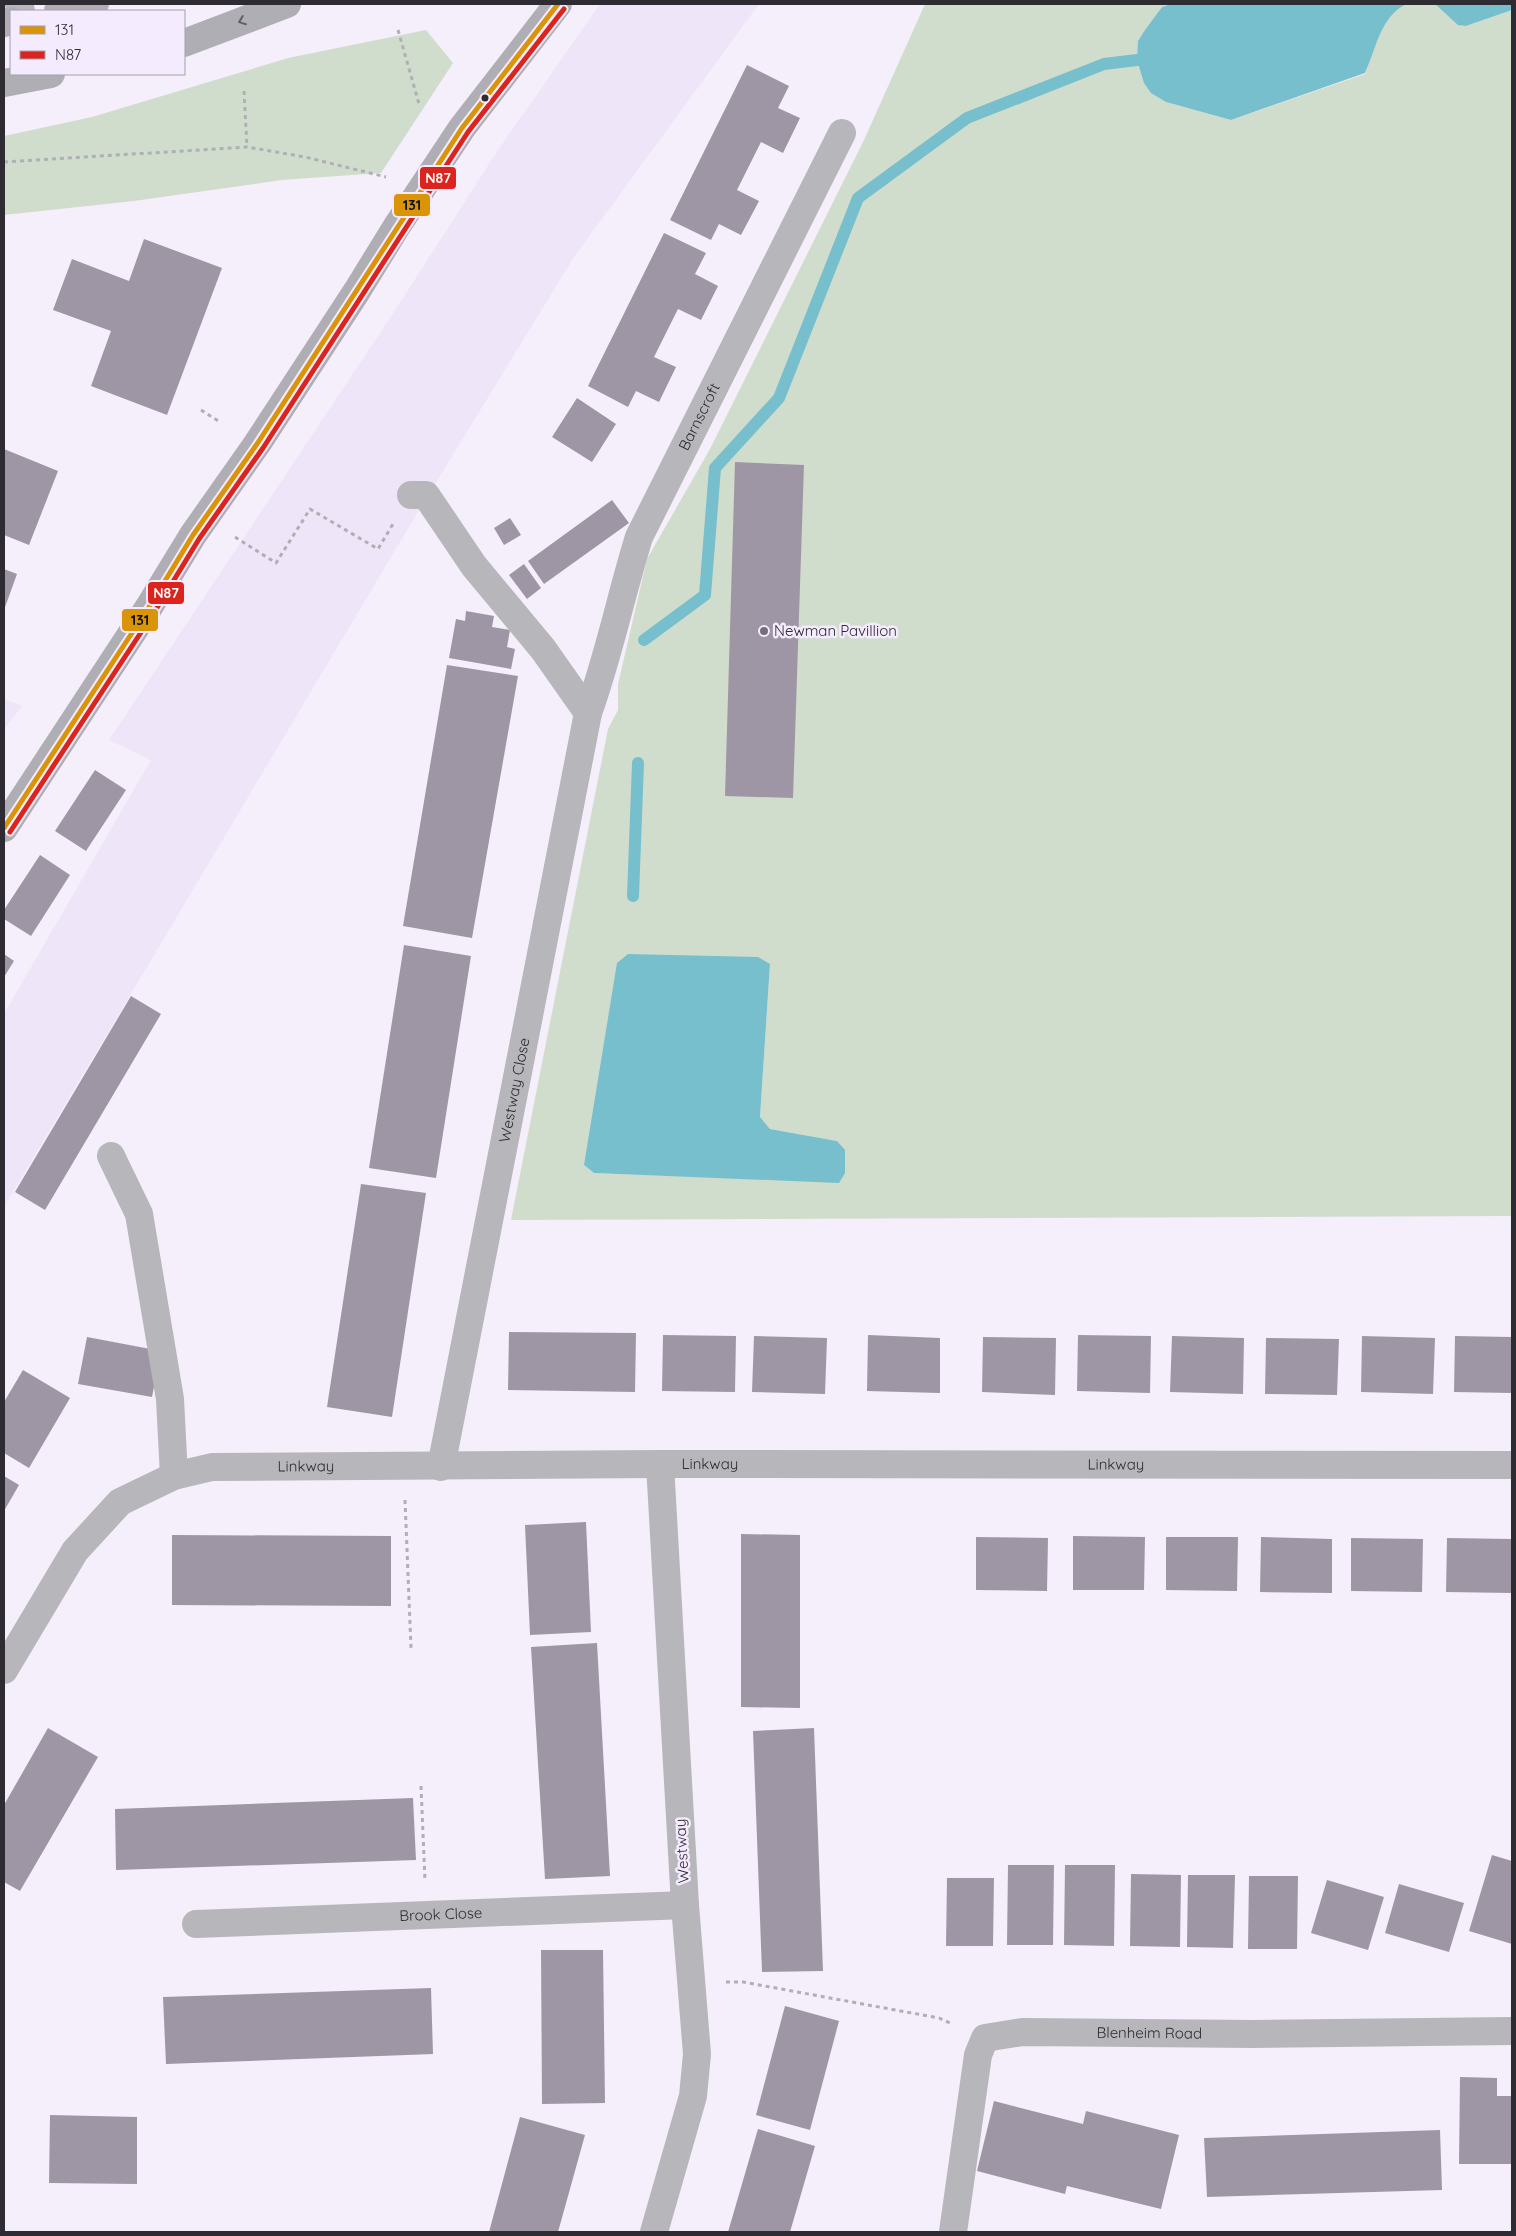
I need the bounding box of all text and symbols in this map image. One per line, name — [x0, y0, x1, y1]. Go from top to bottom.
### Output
legend — [10, 10, 185, 75]
one-way arrow — [238, 15, 247, 25]
text: 131 — [55, 20, 74, 39]
text: N87 — [55, 45, 82, 64]
unlabelled marker — [480, 93, 490, 103]
line badge: N87 — [419, 166, 457, 190]
text: N87 — [425, 169, 451, 187]
line badge: 131 — [393, 193, 431, 217]
text: 131 — [403, 196, 421, 214]
street label: Barnscroft — [674, 380, 724, 454]
line badge: N87 — [147, 581, 185, 605]
text: N87 — [153, 584, 179, 602]
line badge: 131 — [121, 608, 159, 632]
text: 131 — [131, 611, 149, 629]
place label: Newman Pavillion — [774, 621, 897, 640]
marker: Newman Pavillion — [758, 625, 770, 637]
street label: Westway Close — [494, 1036, 533, 1144]
street label: Linkway — [681, 1454, 738, 1473]
street label: Linkway — [1087, 1455, 1144, 1474]
street label: Linkway — [277, 1456, 334, 1476]
street label: Westway — [670, 1818, 693, 1884]
street label: Brook Close — [399, 1903, 483, 1925]
street label: Blenheim Road — [1097, 2023, 1202, 2043]

